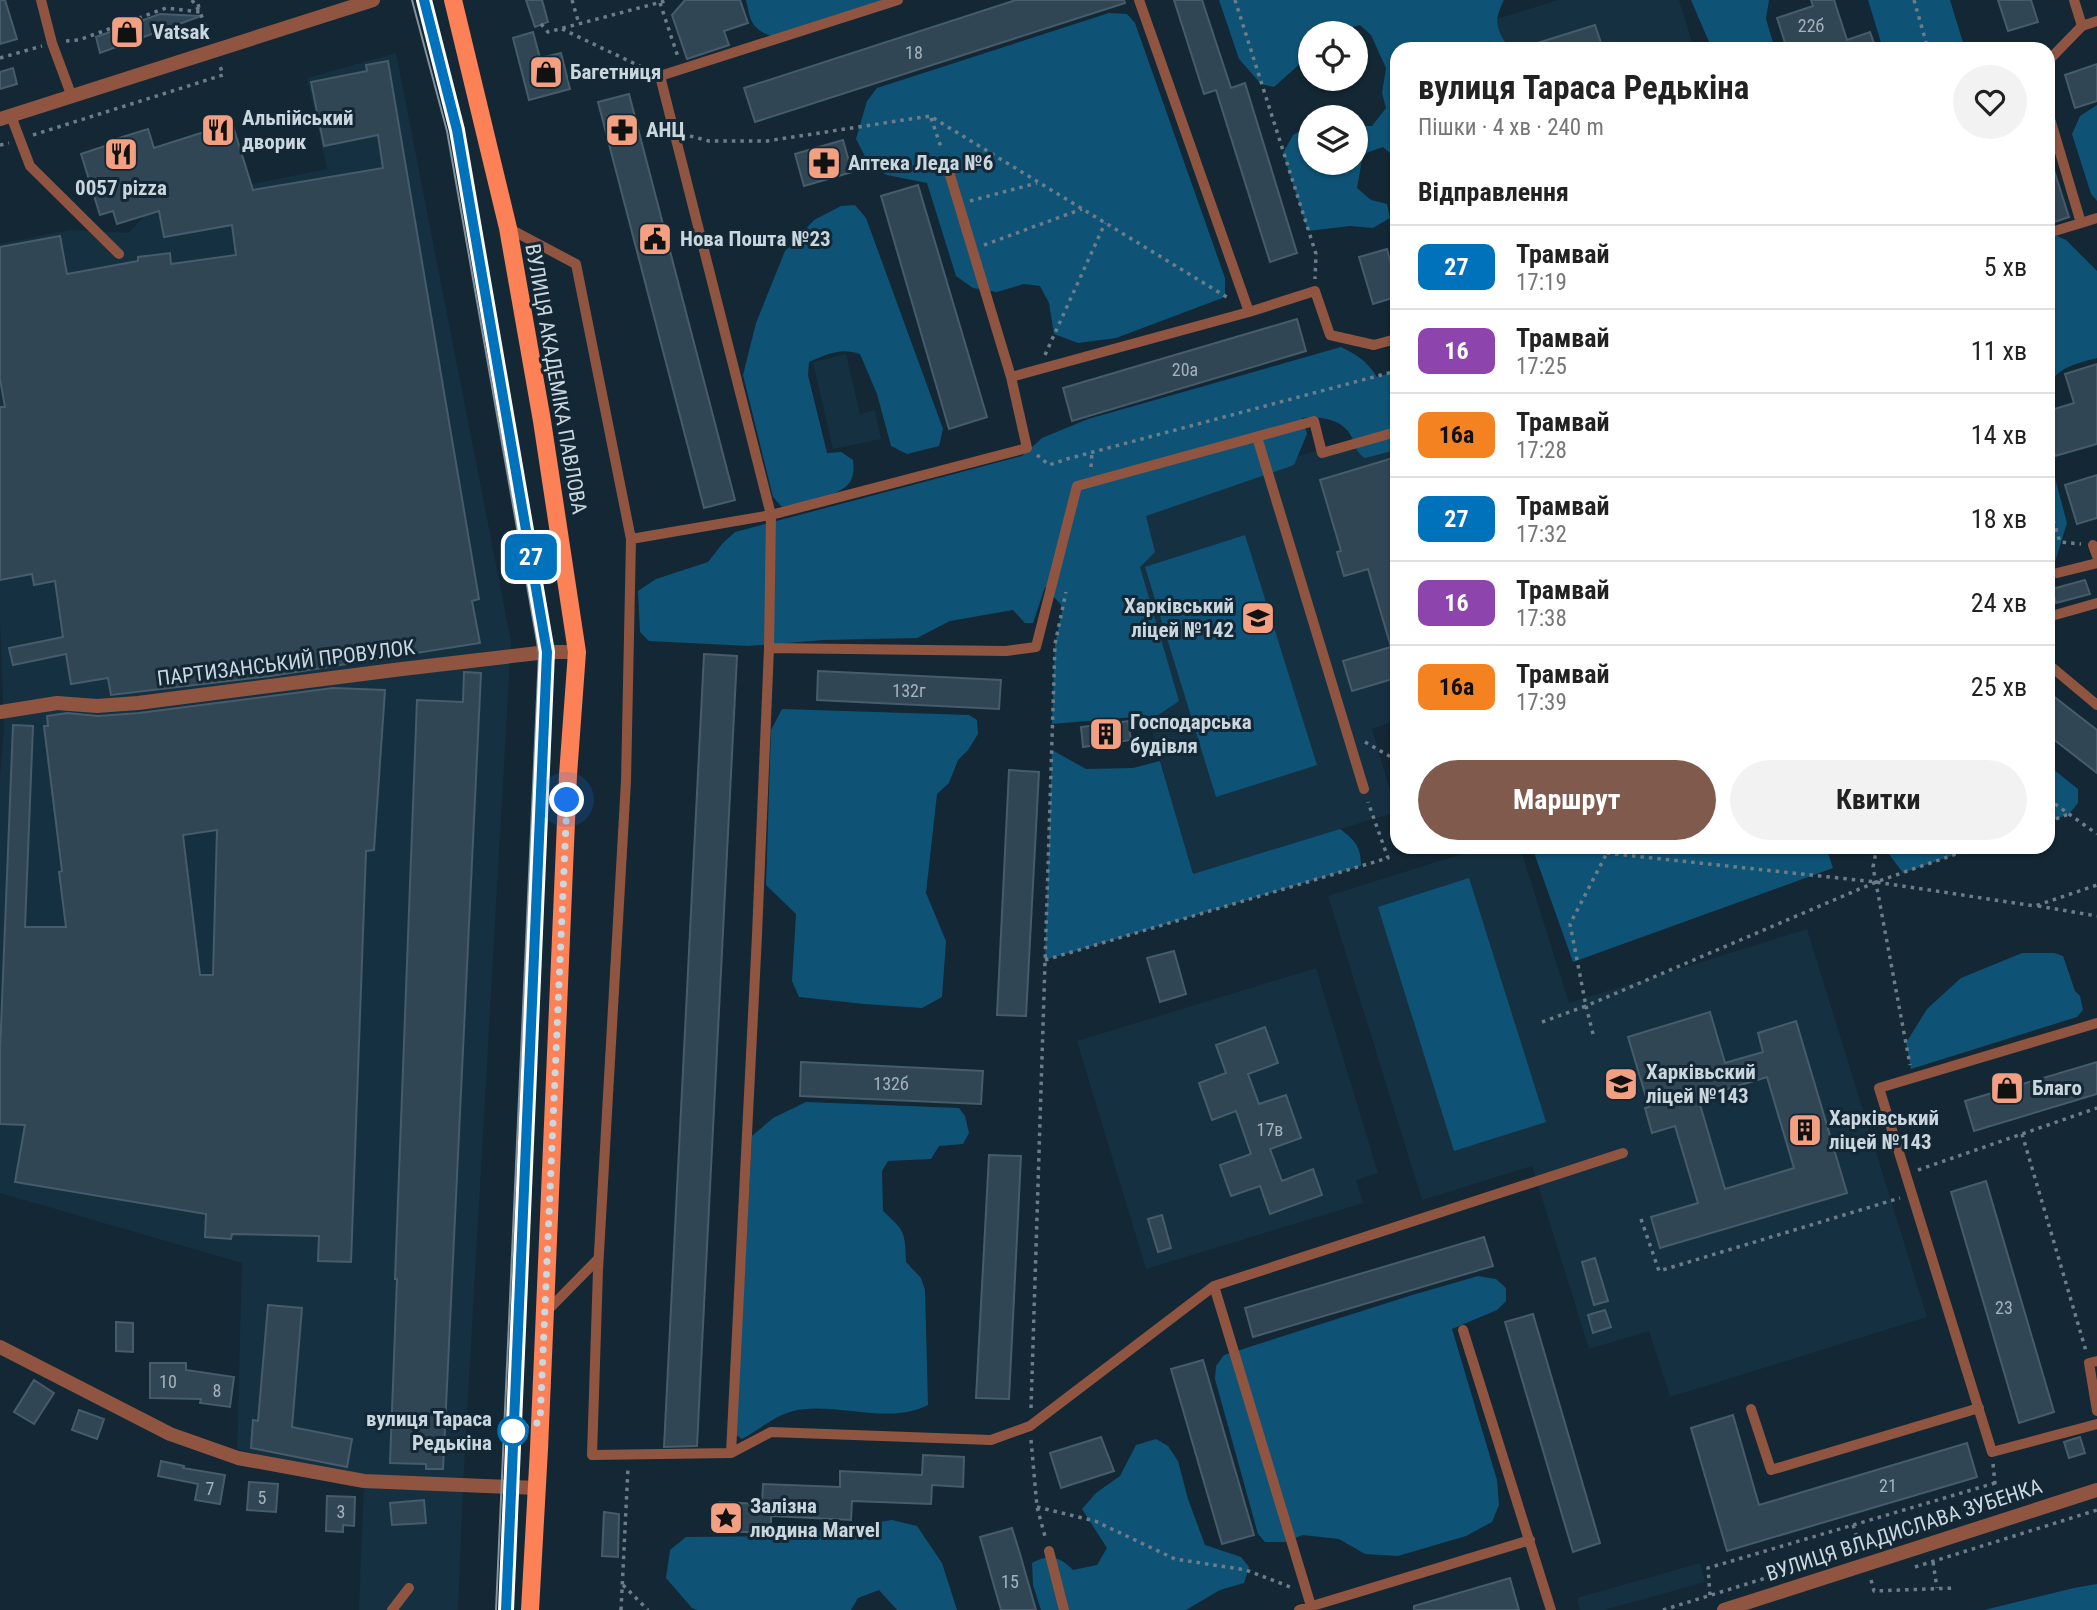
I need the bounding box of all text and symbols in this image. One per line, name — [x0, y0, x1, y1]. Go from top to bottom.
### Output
shop icon: Vatsak — [108, 13, 146, 51]
house number: 22б — [1798, 15, 1825, 36]
place label: Vatsak — [152, 20, 210, 44]
map controls — [1298, 21, 1368, 175]
button: locate — [1298, 21, 1368, 91]
house number: 18 — [905, 42, 923, 63]
shop icon: Багетниця — [527, 53, 565, 91]
place label: Багетниця — [570, 60, 661, 84]
button: heart — [1953, 65, 2027, 139]
text: вулиця Тараса Редькіна — [1418, 68, 1749, 107]
button: layers — [1298, 105, 1368, 175]
place label: Альпійський дворик — [242, 106, 353, 154]
restaurant icon: Альпійський дворик — [199, 111, 237, 149]
pharmacy icon: АНЦ — [603, 111, 641, 149]
text: Пішки · 4 хв · 240 m — [1418, 114, 1604, 141]
place label: АНЦ — [646, 118, 685, 142]
restaurant icon: 0057 pizza — [102, 135, 140, 173]
pharmacy icon: Аптека Леда №6 — [805, 144, 843, 182]
place label: Аптека Леда №6 — [848, 151, 993, 175]
place label: 0057 pizza — [75, 176, 167, 200]
text: Відправлення — [1418, 177, 1569, 207]
public building icon: Нова Пошта №23 — [636, 220, 674, 258]
place label: Нова Пошта №23 — [680, 227, 831, 251]
text: Трамвай — [1516, 239, 1610, 269]
street label: ВУЛИЦЯ АКАДЕМІКА ПАВЛОВА — [520, 242, 592, 516]
text: 5 хв — [1984, 252, 2027, 282]
text: 27 — [1444, 253, 1469, 281]
text: 17:19 — [1516, 269, 1567, 296]
text: Трамвай — [1516, 323, 1610, 353]
text: 11 хв — [1971, 336, 2027, 366]
text: 16 — [1444, 337, 1469, 365]
text: 17:25 — [1516, 353, 1567, 380]
house number: 20а — [1172, 359, 1198, 380]
text: Трамвай — [1516, 407, 1610, 437]
text: 14 хв — [1971, 420, 2027, 450]
text: 16a — [1439, 421, 1474, 449]
text: 17:28 — [1516, 437, 1567, 464]
text: Трамвай — [1516, 491, 1610, 521]
text: 18 хв — [1971, 504, 2027, 534]
text: 27 — [1444, 505, 1469, 533]
text: 17:32 — [1516, 521, 1567, 548]
line badge: 27 — [500, 534, 562, 580]
text: 27 — [519, 543, 543, 571]
text: Трамвай — [1516, 575, 1610, 605]
text: 24 хв — [1971, 588, 2027, 618]
text: 16 — [1444, 589, 1469, 617]
place label: Харківський ліцей №142 — [1124, 594, 1234, 642]
school or university icon: Харківський ліцей №142 — [1239, 599, 1277, 637]
text: 17:38 — [1516, 605, 1567, 632]
street label: ПАРТИЗАНСЬКИЙ ПРОВУЛОК — [156, 635, 417, 691]
text: Трамвай — [1516, 659, 1610, 689]
text: 25 хв — [1971, 672, 2027, 702]
text: 16a — [1439, 673, 1474, 701]
house number: 132г — [892, 680, 926, 701]
text: 17:39 — [1516, 689, 1567, 716]
place label: Господарська будівля — [1130, 710, 1252, 758]
building icon: Господарська будівля — [1087, 715, 1125, 753]
button: Маршрут — [1418, 760, 1716, 840]
button: Квитки — [1730, 760, 2027, 840]
your location — [549, 782, 584, 817]
place label: Харківьский ліцей №143 — [1646, 1060, 1756, 1108]
school or university icon: Харківьский ліцей №143 — [1602, 1065, 1640, 1103]
shop icon: Благо — [1988, 1069, 2026, 1107]
house number: 132б — [873, 1073, 909, 1094]
place label: Благо — [2032, 1076, 2082, 1100]
place label: Харківський ліцей №143 — [1829, 1106, 1939, 1154]
building icon: Харківський ліцей №143 — [1786, 1111, 1824, 1149]
house number: 17в — [1257, 1119, 1283, 1140]
house number: 23 — [1995, 1297, 2013, 1318]
house number: 10 — [159, 1371, 177, 1392]
house number: 8 — [213, 1380, 221, 1401]
place label: вулиця Тараса Редькіна — [366, 1407, 492, 1455]
marker: вулиця Тараса Редькіна — [498, 1416, 528, 1446]
street label: ВУЛИЦЯ ВЛАДИСЛАВА ЗУБЕНКА — [1763, 1474, 2045, 1586]
house number: 21 — [1879, 1475, 1897, 1496]
house number: 7 — [206, 1478, 215, 1499]
house number: 5 — [258, 1487, 267, 1508]
place label: Залізна людина Marvel — [750, 1494, 880, 1542]
place icon: Залізна людина Marvel — [707, 1499, 745, 1537]
house number: 3 — [337, 1501, 345, 1522]
house number: 15 — [1001, 1571, 1019, 1592]

